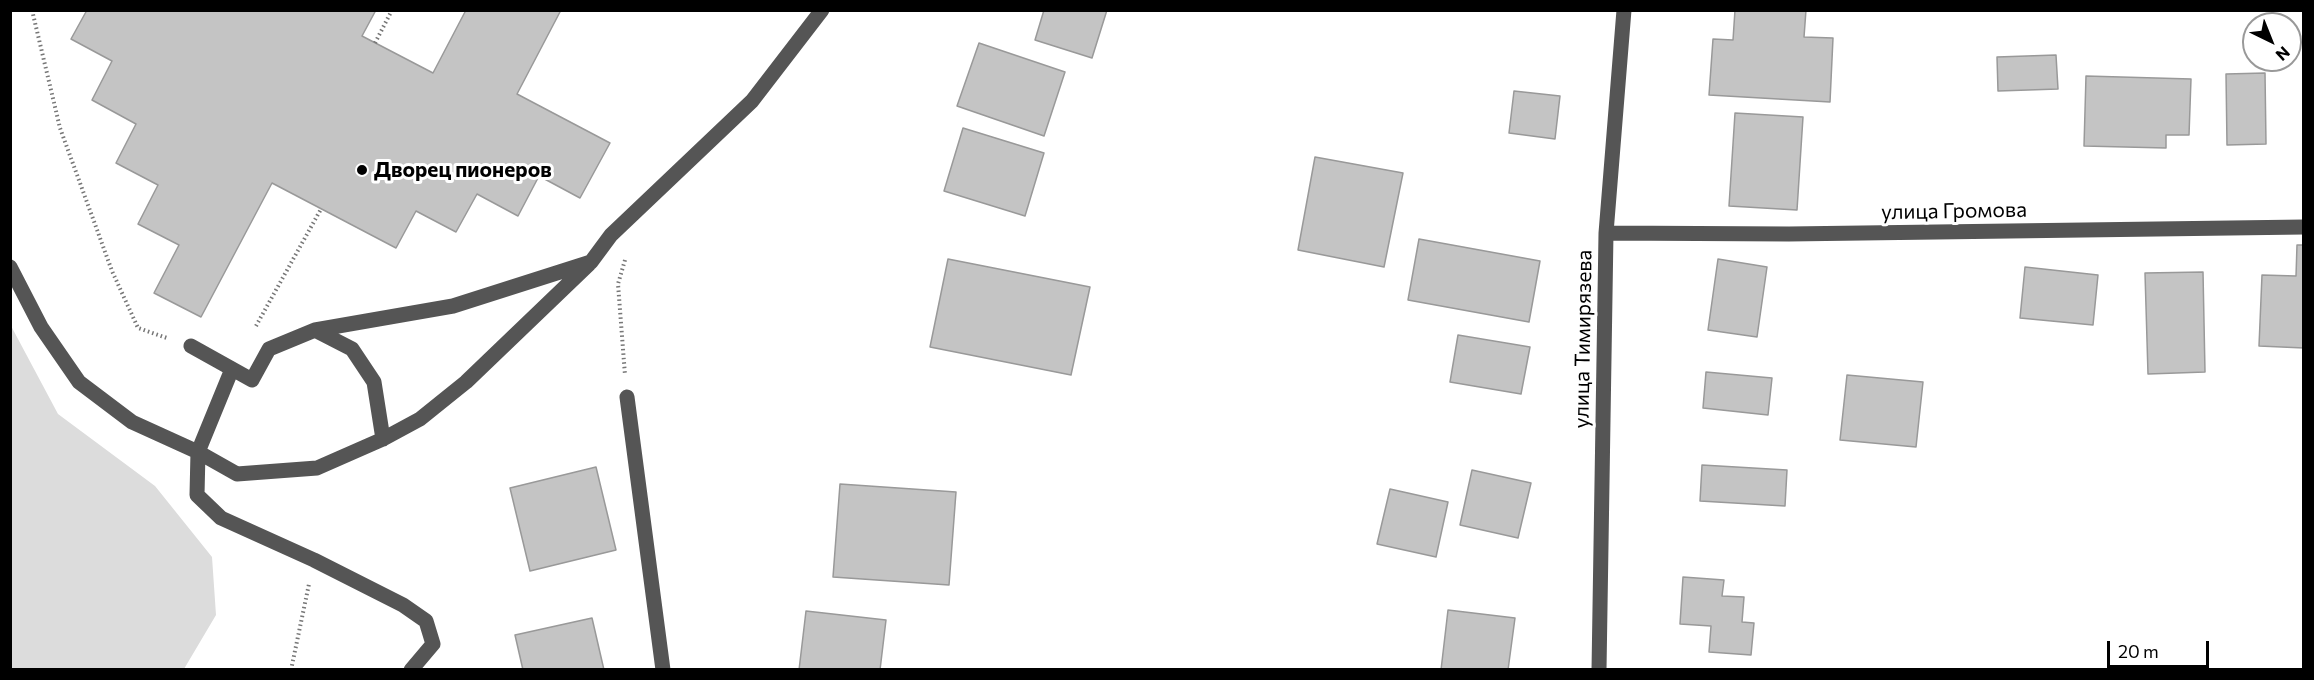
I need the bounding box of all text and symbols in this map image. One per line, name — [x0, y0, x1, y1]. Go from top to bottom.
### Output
north arrow — [2242, 12, 2302, 72]
text: N — [2272, 43, 2294, 65]
place label: Дворец пионеров — [374, 157, 552, 183]
marker: Дворец пионеров — [355, 163, 369, 177]
street label: улица Громова — [1881, 197, 2027, 225]
street label: улица Тимирязева — [1569, 249, 1597, 429]
scale bar — [2110, 629, 2212, 667]
text: 20 m — [2118, 640, 2159, 662]

